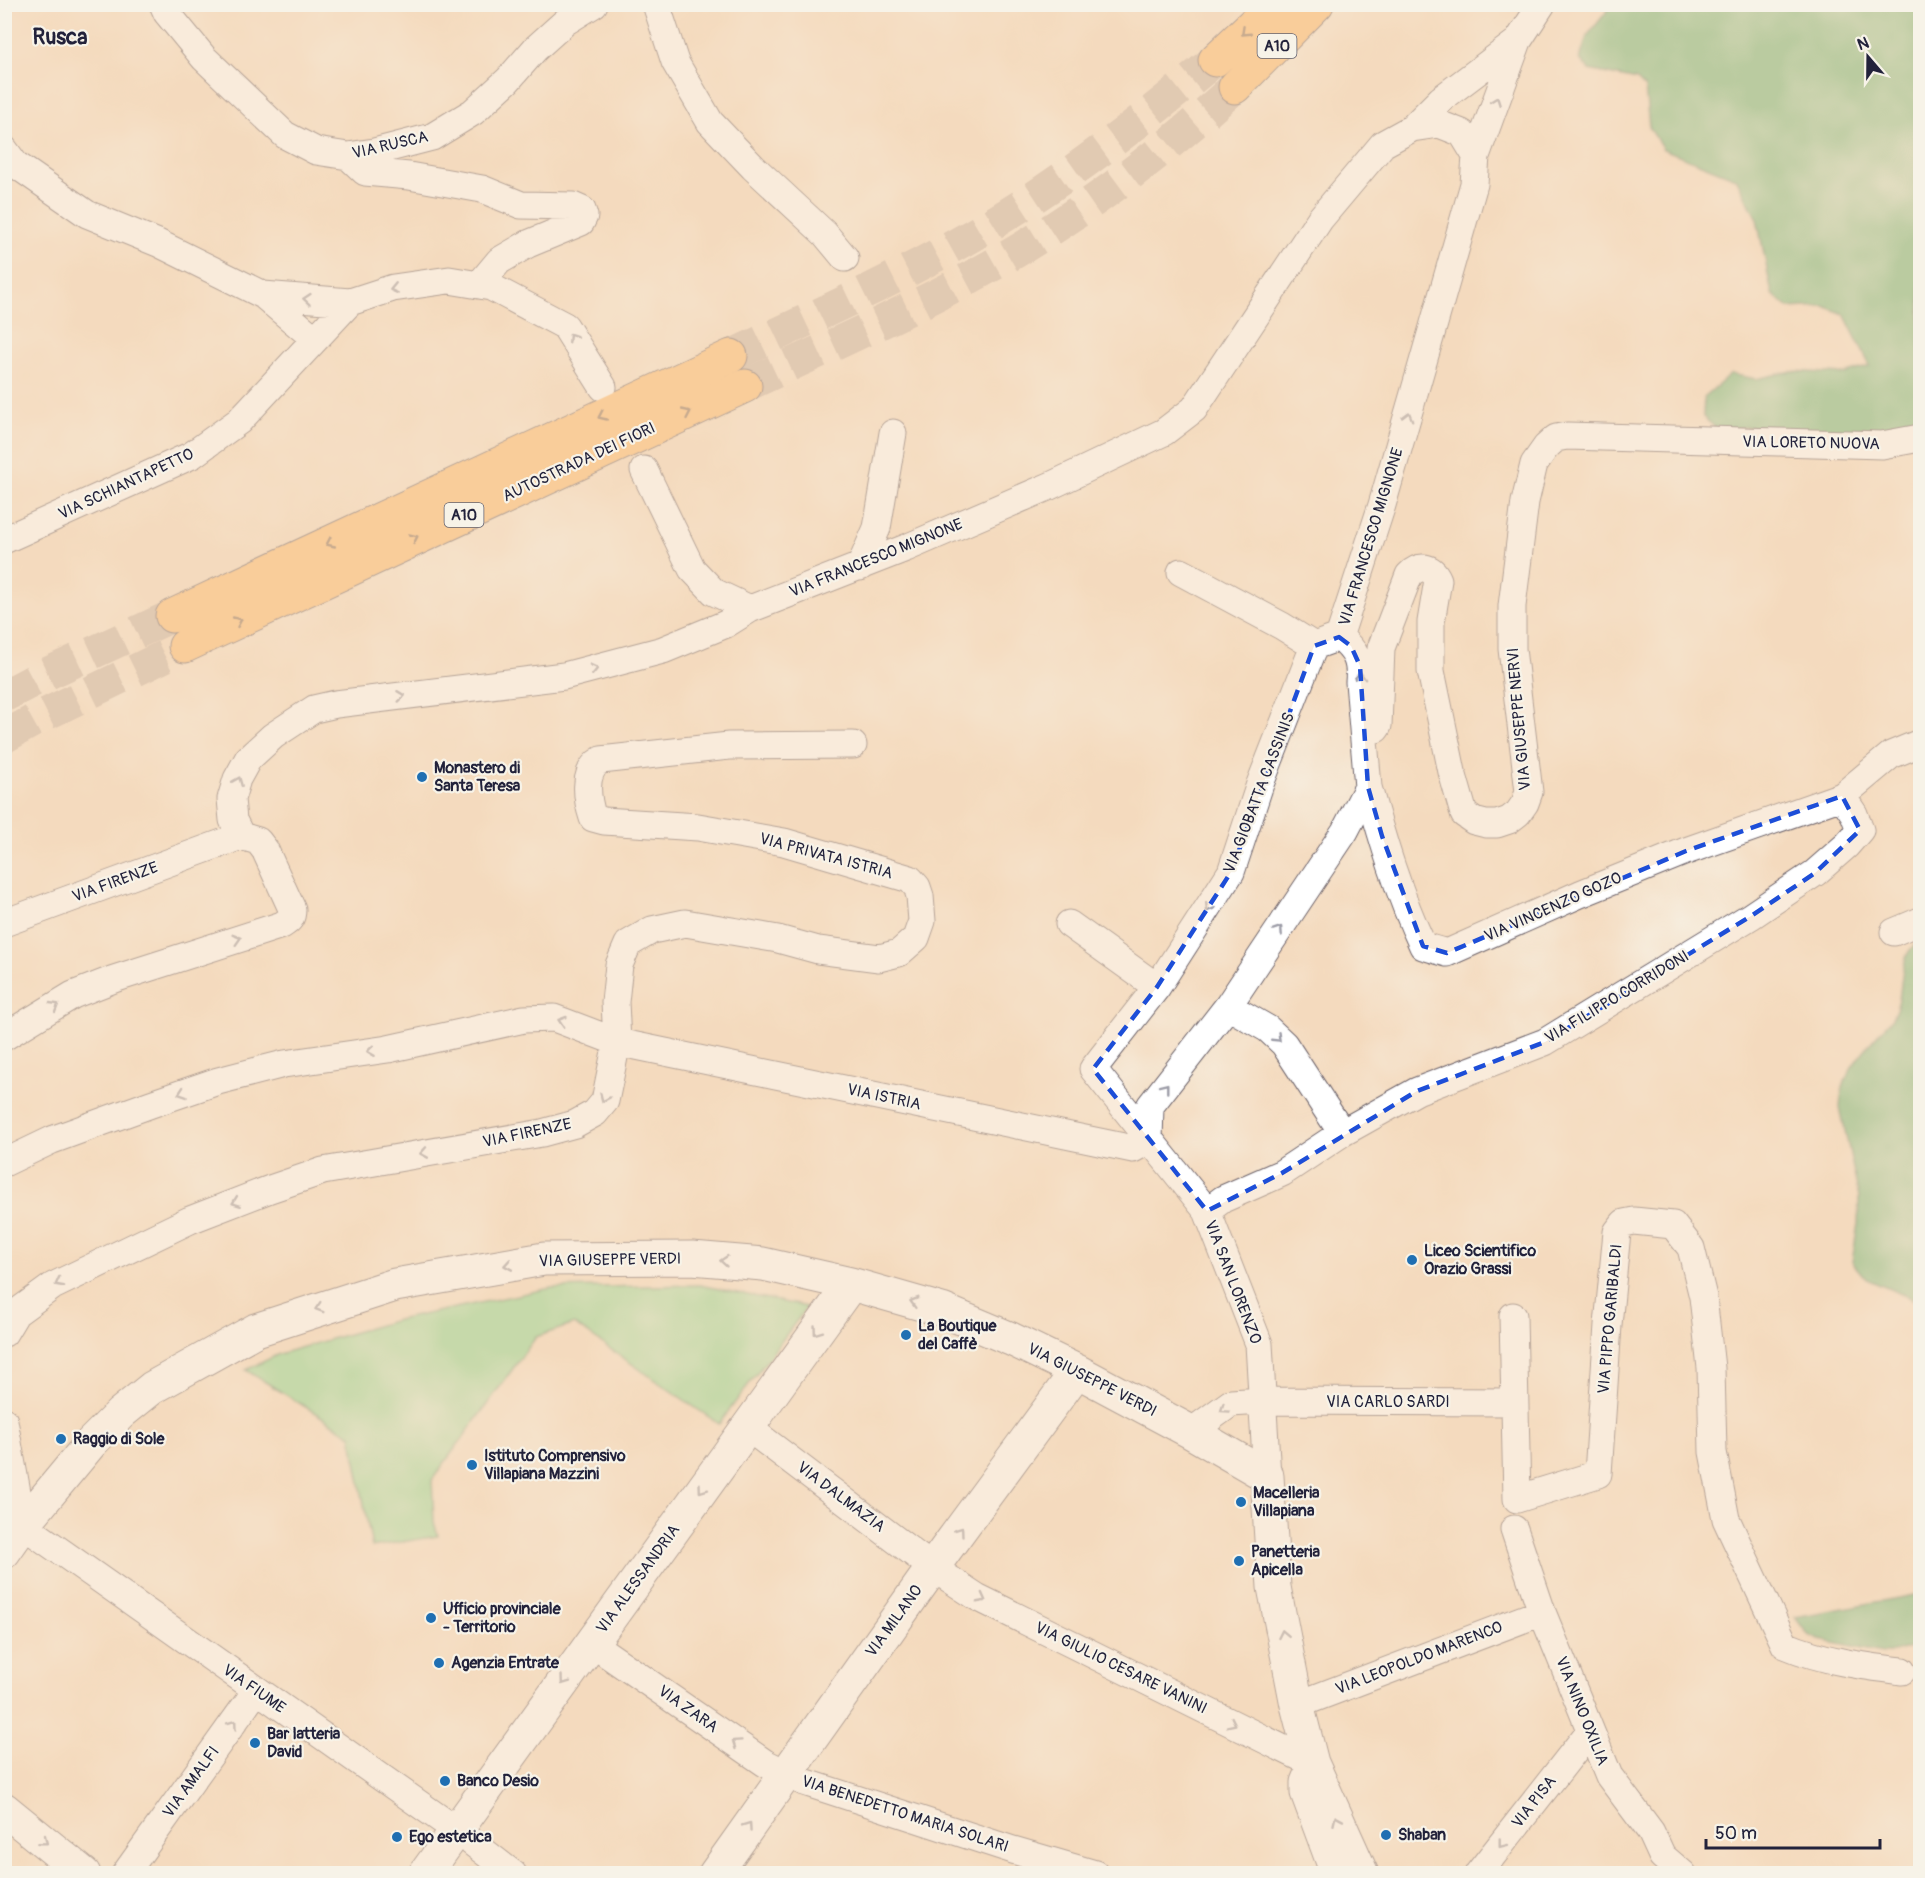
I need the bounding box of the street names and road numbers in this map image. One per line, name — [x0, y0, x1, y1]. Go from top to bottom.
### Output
road number: A10 — [1258, 34, 1296, 58]
street label: VIA RUSCA — [350, 127, 430, 163]
street label: AUTOSTRADA DEI FIORI — [499, 418, 659, 506]
street label: VIA LORETO NUOVA — [1742, 432, 1880, 454]
street label: VIA SCHIANTAPETTO — [55, 444, 197, 524]
street label: VIA FRANCESCO MIGNONE — [1334, 446, 1408, 628]
road number: A10 — [444, 503, 484, 527]
street label: VIA FRANCESCO MIGNONE — [786, 514, 966, 602]
street label: VIA GIUSEPPE NERVI — [1503, 647, 1535, 791]
street label: VIA GIOBATTA CASSINIS — [1219, 710, 1299, 876]
street label: VIA PRIVATA ISTRIA — [757, 829, 895, 883]
street label: VIA FIRENZE — [69, 857, 161, 907]
street label: VIA VINCENZO GOZO — [1481, 868, 1625, 946]
street label: VIA FILIPPO CORRIDONI — [1541, 946, 1693, 1048]
street label: VIA ISTRIA — [845, 1079, 923, 1115]
street label: VIA FIRENZE — [481, 1114, 573, 1152]
street label: VIA SAN LORENZO — [1200, 1217, 1266, 1347]
street label: VIA PIPPO GARIBALDI — [1593, 1243, 1627, 1395]
street label: VIA GIUSEPPE VERDI — [539, 1249, 681, 1271]
street label: VIA GIUSEPPE VERDI — [1024, 1339, 1160, 1421]
street label: VIA CARLO SARDI — [1326, 1392, 1450, 1412]
street label: VIA DALMAZIA — [793, 1457, 889, 1537]
street label: VIA ALESSANDRIA — [592, 1521, 684, 1637]
street label: VIA MILANO — [861, 1581, 927, 1661]
street label: VIA LEOPOLDO MARENCO — [1333, 1617, 1505, 1699]
street label: VIA GIULIO CESARE VANINI — [1032, 1618, 1210, 1718]
street label: VIA NINO OXILIA — [1551, 1654, 1613, 1768]
street label: VIA FIUME — [219, 1660, 289, 1718]
street label: VIA ZARA — [654, 1681, 722, 1737]
street label: VIA AMALFI — [158, 1742, 224, 1822]
street label: VIA BENEDETTO MARIA SOLARI — [799, 1771, 1011, 1857]
street label: VIA PISA — [1507, 1772, 1561, 1832]

